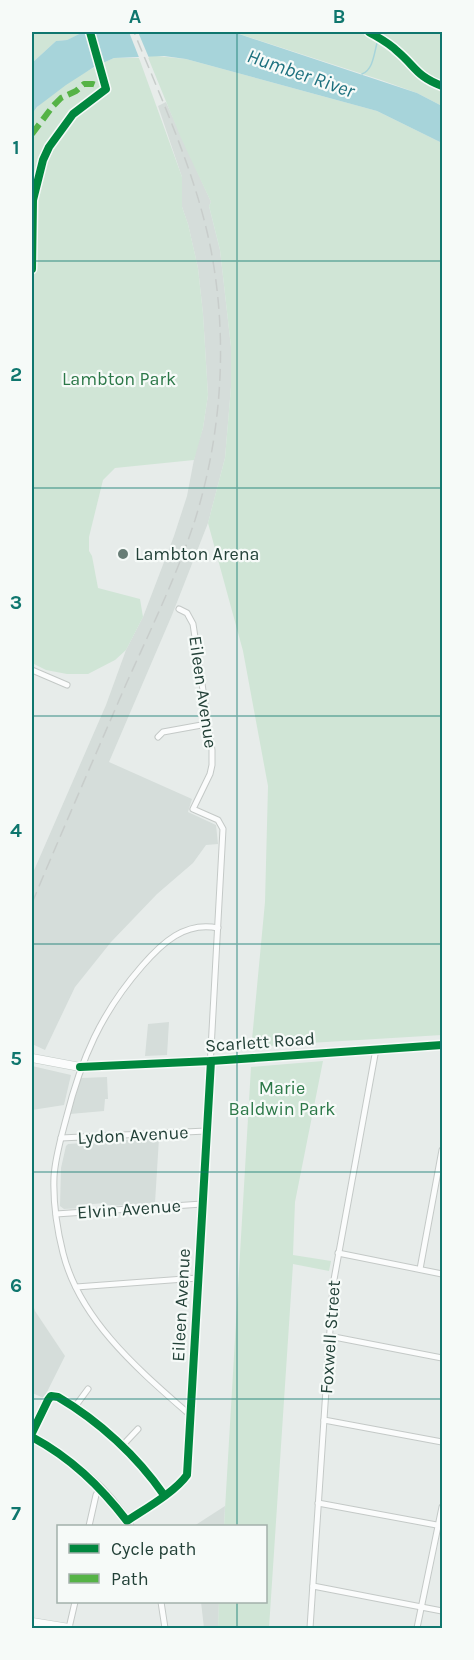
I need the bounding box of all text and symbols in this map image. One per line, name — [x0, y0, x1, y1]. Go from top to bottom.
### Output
text: A — [129, 5, 142, 28]
text: B — [333, 5, 345, 28]
water label: Humber River — [244, 44, 359, 103]
text: 1 — [12, 136, 20, 159]
text: 2 — [10, 363, 22, 386]
park label: Lambton Park — [62, 368, 176, 390]
place label: Lambton Arena — [135, 543, 259, 565]
marker: Lambton Arena — [116, 547, 130, 561]
text: 3 — [10, 591, 22, 614]
street label: Eileen Avenue — [184, 634, 222, 750]
text: 4 — [10, 819, 22, 842]
street label: Scarlett Road — [204, 1027, 316, 1057]
text: 5 — [10, 1047, 22, 1070]
park label: Marie Baldwin Park — [229, 1077, 335, 1120]
street label: Lydon Avenue — [77, 1121, 189, 1149]
street label: Elvin Avenue — [76, 1194, 182, 1224]
street label: Eileen Avenue — [167, 1248, 195, 1362]
text: 6 — [10, 1274, 22, 1297]
street label: Foxwell Street — [315, 1279, 345, 1395]
text: 7 — [11, 1502, 21, 1525]
legend — [57, 1525, 267, 1603]
text: Cycle path — [111, 1538, 196, 1560]
text: Path — [111, 1568, 149, 1590]

